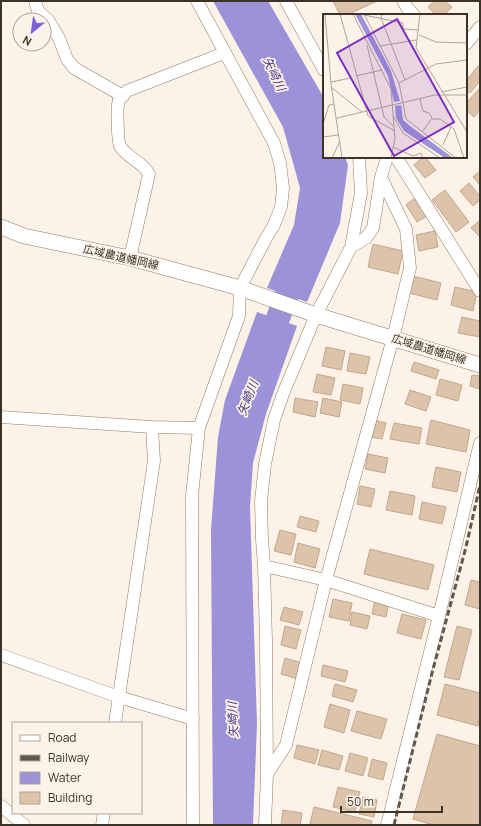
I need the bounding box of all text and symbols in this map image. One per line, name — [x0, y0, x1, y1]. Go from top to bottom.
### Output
north arrow — [12, 12, 52, 52]
inset map — [323, 14, 467, 158]
text: N — [20, 33, 34, 50]
water label: 矢崎川 — [259, 54, 291, 95]
street label: 広域農道幡岡線 — [82, 241, 160, 272]
street label: 広域農道幡岡線 — [390, 330, 468, 367]
water label: 矢崎川 — [233, 376, 263, 418]
water label: 矢崎川 — [223, 700, 242, 738]
legend — [12, 722, 142, 814]
text: Road — [48, 729, 76, 746]
text: Railway — [48, 749, 90, 766]
text: Water — [48, 769, 82, 786]
scale bar — [341, 788, 442, 814]
text: Building — [48, 789, 92, 806]
text: 50 m — [347, 793, 374, 810]

